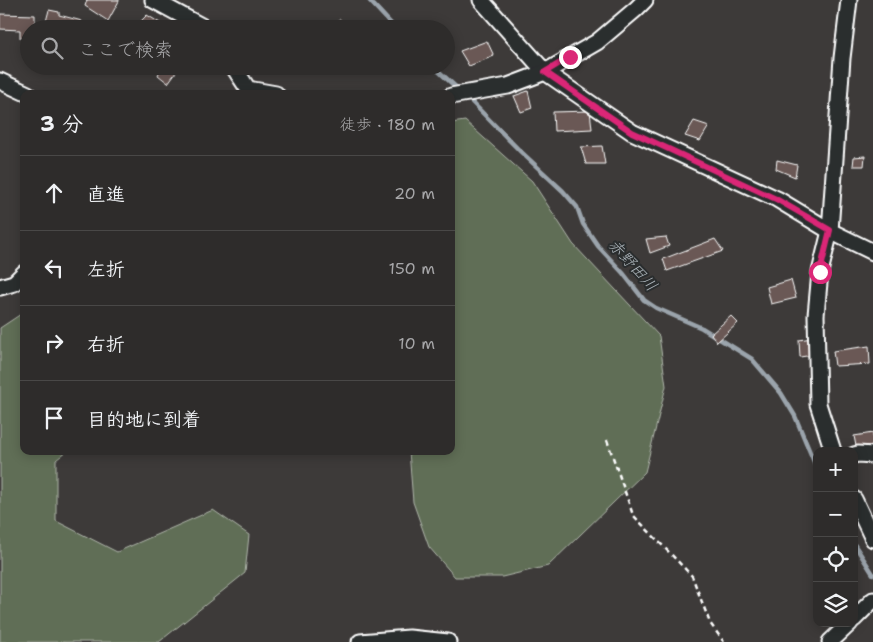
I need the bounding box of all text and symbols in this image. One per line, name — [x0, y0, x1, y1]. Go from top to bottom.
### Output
search box — [20, 20, 455, 75]
icon: search — [38, 34, 66, 62]
text: ここで検索 — [78, 37, 173, 62]
route end — [559, 46, 582, 69]
text: 3 分 — [40, 110, 83, 138]
text: 徒歩 · 180 m — [340, 114, 435, 135]
icon: ahead — [40, 179, 68, 207]
text: 直進 — [87, 182, 125, 207]
text: 20 m — [394, 183, 435, 204]
water label: 赤野田川 — [604, 234, 662, 296]
icon: left — [40, 254, 68, 282]
text: 左折 — [87, 257, 125, 282]
text: 150 m — [388, 258, 435, 279]
route start — [809, 261, 832, 284]
icon: right — [40, 329, 68, 357]
text: 右折 — [87, 332, 125, 357]
text: 10 m — [398, 333, 435, 354]
icon: arrive — [40, 404, 68, 432]
text: 目的地に到着 — [87, 407, 201, 432]
map controls — [813, 447, 858, 627]
button: + — [813, 447, 858, 492]
button: − — [813, 492, 858, 537]
button: locate — [813, 537, 858, 582]
button: layers — [813, 582, 858, 627]

